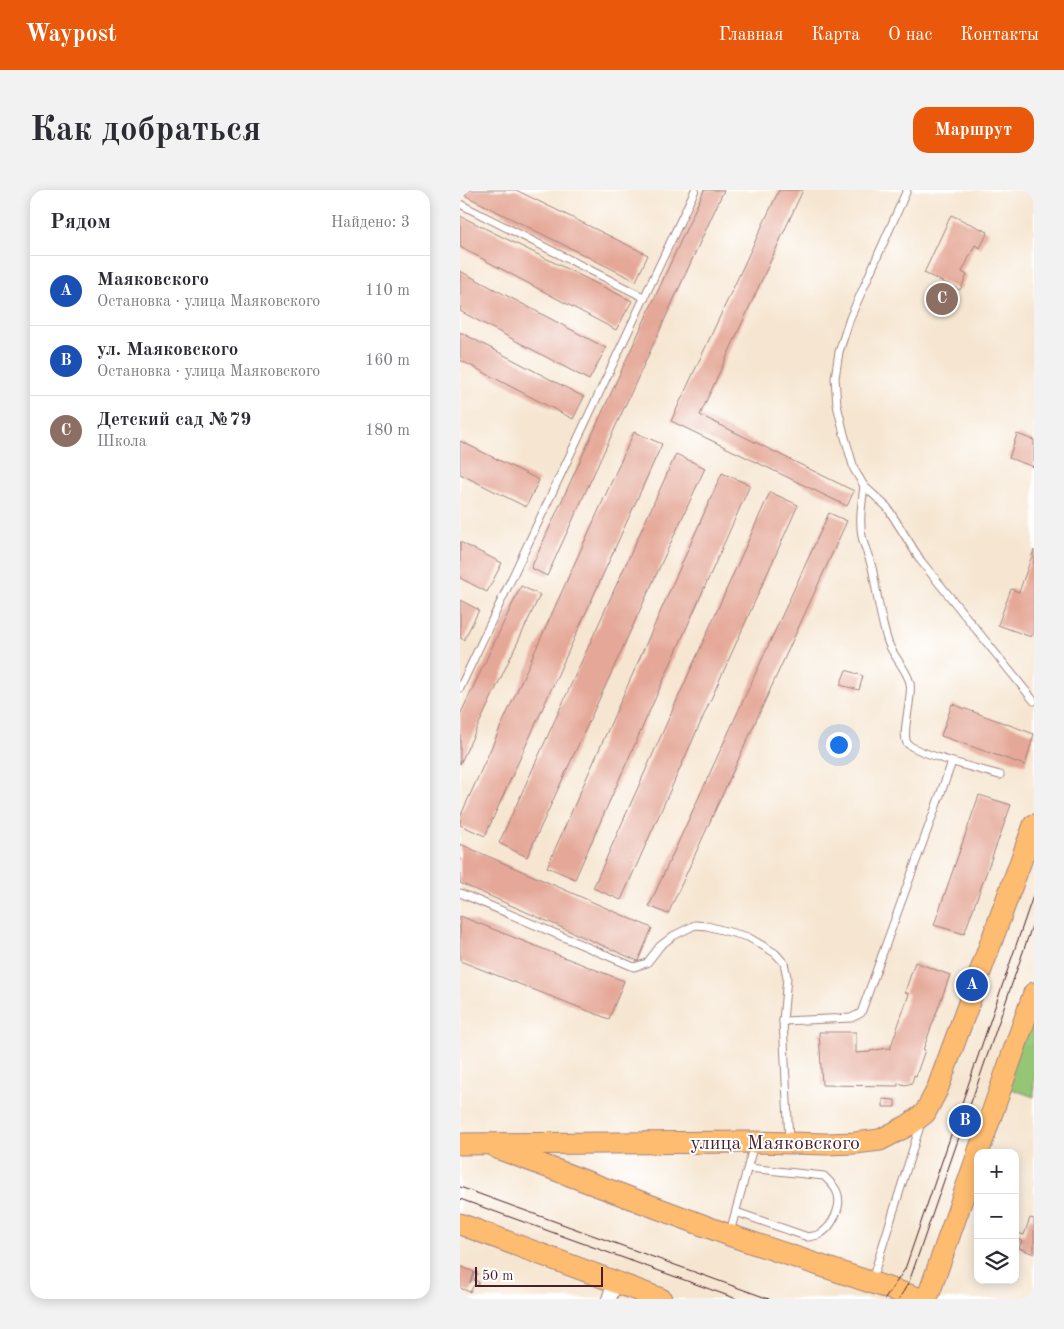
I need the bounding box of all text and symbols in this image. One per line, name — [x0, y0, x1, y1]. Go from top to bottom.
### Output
text: Waypost — [25, 23, 117, 47]
text: Главная — [719, 26, 783, 44]
text: Карта — [811, 26, 860, 44]
text: О нас — [888, 26, 932, 44]
text: Контакты — [960, 26, 1039, 44]
button: Маршрут — [913, 107, 1034, 153]
text: Как добраться — [30, 113, 261, 148]
text: Рядом — [50, 212, 111, 233]
text: Найдено: 3 — [331, 215, 410, 231]
text: Маяковского — [97, 271, 209, 290]
pin: C — [926, 280, 958, 318]
text: A — [60, 283, 72, 299]
text: 110 m — [365, 283, 410, 299]
text: Остановка · улица Маяковского — [97, 294, 320, 310]
text: ул. Маяковского — [97, 341, 238, 360]
text: B — [60, 353, 72, 369]
text: 160 m — [365, 353, 410, 369]
text: Остановка · улица Маяковского — [97, 364, 320, 380]
text: Детский сад №79 — [97, 411, 251, 430]
text: C — [61, 423, 71, 439]
text: 180 m — [365, 423, 410, 439]
text: Школа — [97, 434, 147, 450]
your location — [826, 732, 852, 758]
pin: A — [956, 966, 988, 1004]
pin: B — [949, 1102, 981, 1140]
street label: улица Маяковского — [690, 1134, 860, 1154]
map controls — [974, 1149, 1019, 1284]
button: + — [974, 1149, 1019, 1194]
button: − — [974, 1194, 1019, 1239]
button: layers — [974, 1239, 1019, 1284]
scale bar — [475, 1264, 602, 1287]
text: 50 m — [482, 1269, 513, 1283]

